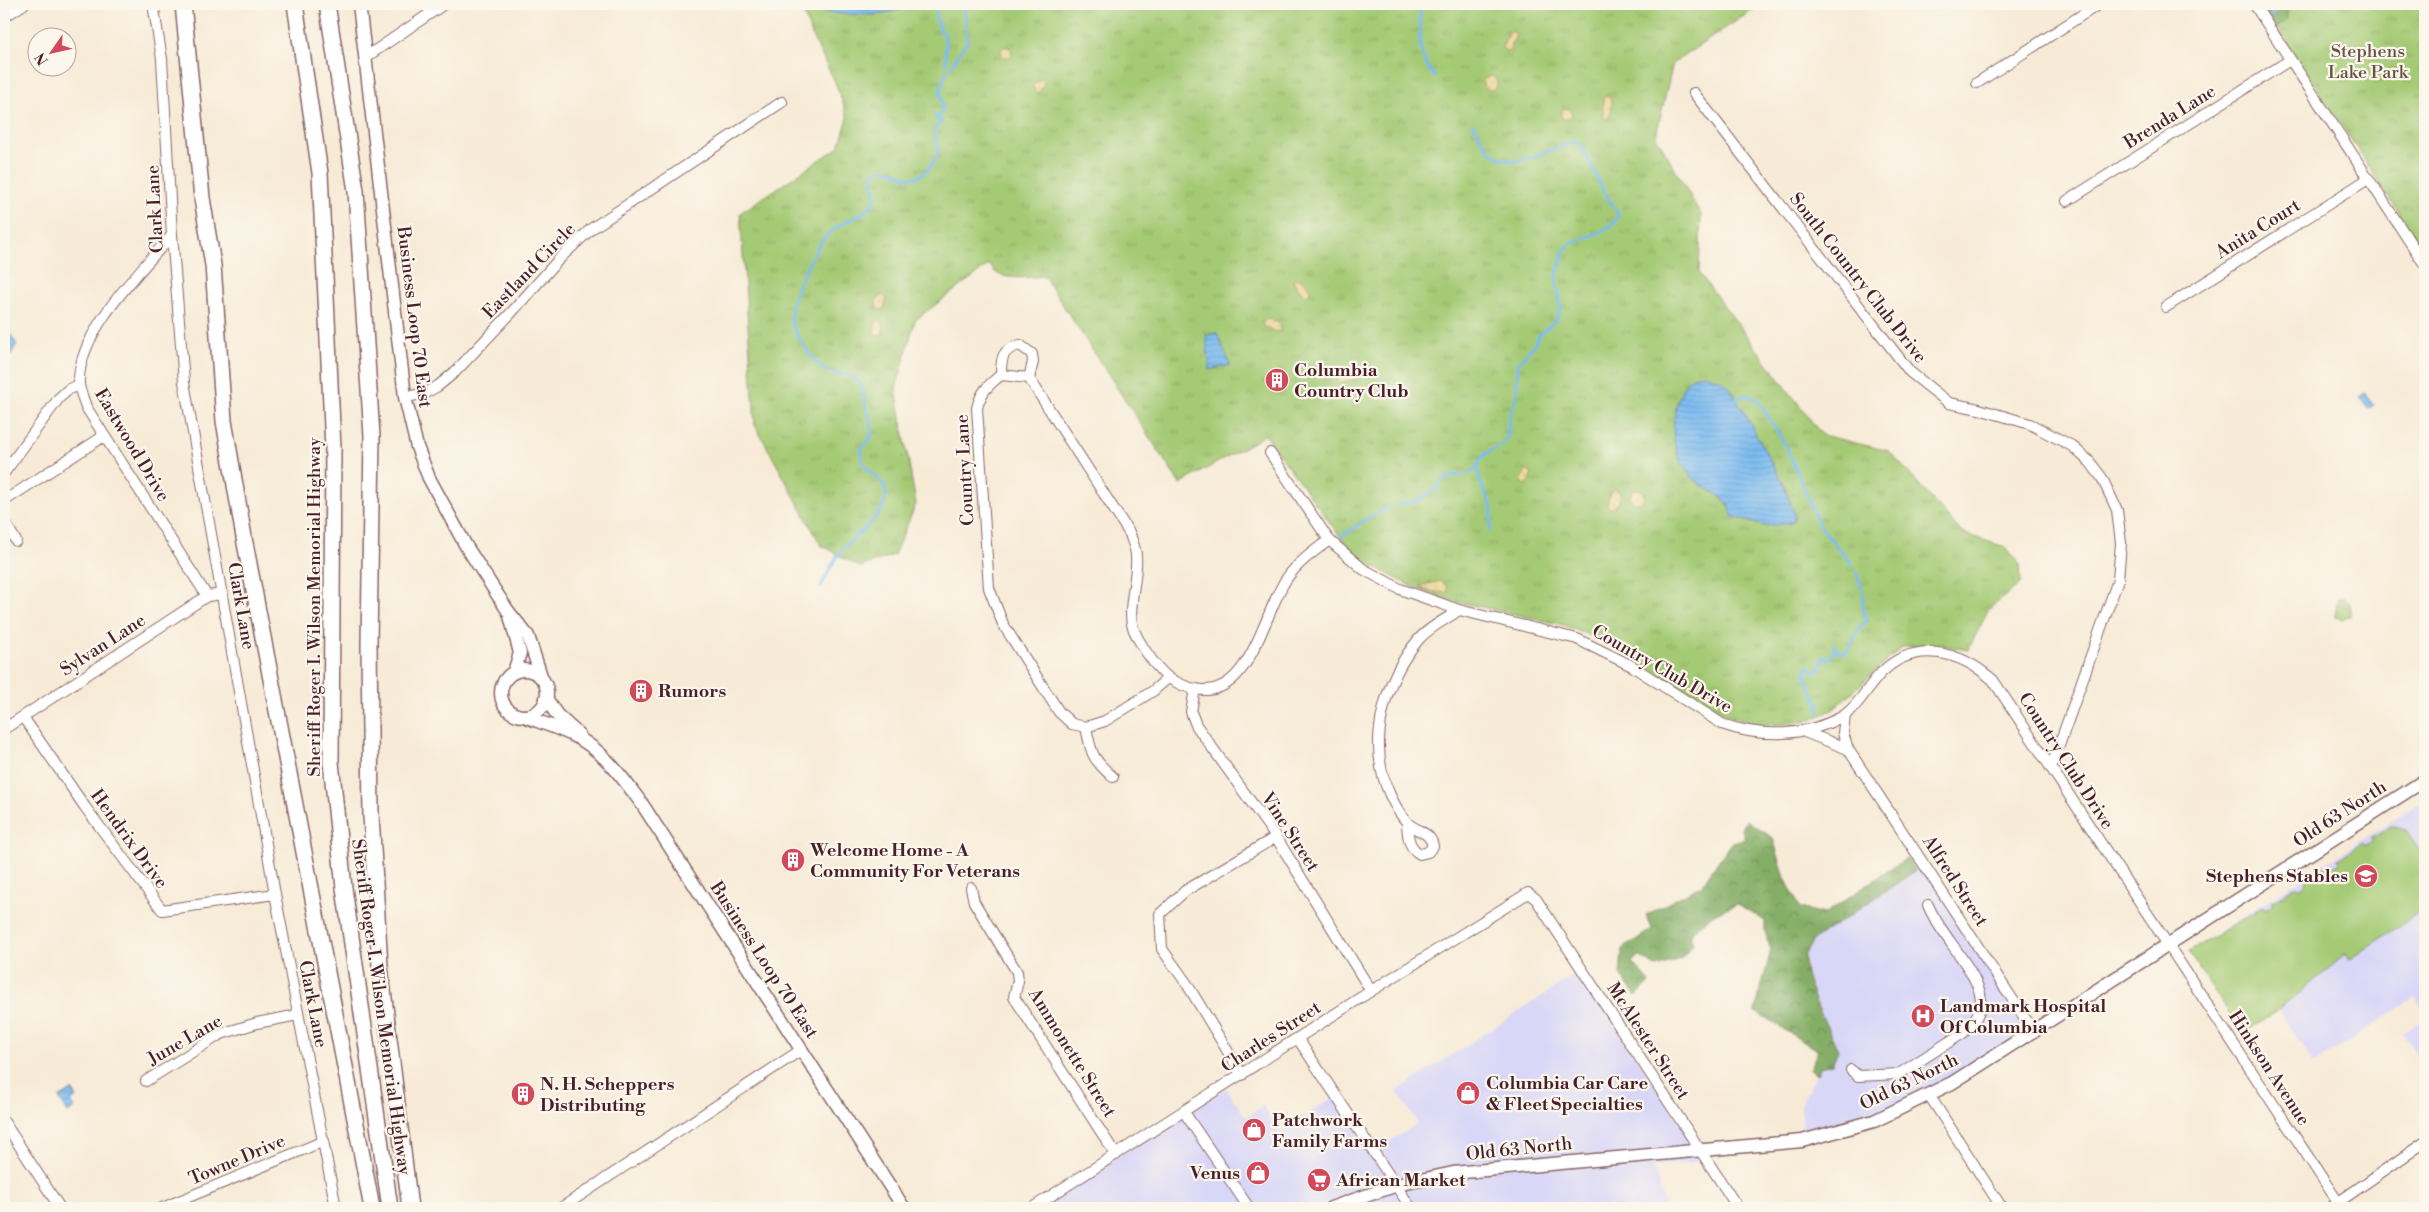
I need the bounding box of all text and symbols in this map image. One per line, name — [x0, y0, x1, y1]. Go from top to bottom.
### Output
north arrow — [28, 28, 78, 78]
park label: Stephens Lake Park — [2328, 40, 2410, 84]
text: N — [31, 49, 53, 68]
street label: Brenda Lane — [2119, 80, 2220, 155]
street label: Clark Lane — [141, 164, 169, 254]
street label: South Country Club Drive — [1784, 188, 1932, 368]
street label: Anita Court — [2210, 194, 2305, 265]
street label: Eastland Circle — [477, 218, 581, 324]
street label: Business Loop 70 East — [391, 224, 437, 410]
place label: Columbia Country Club — [1294, 359, 1409, 403]
building icon: Columbia Country Club — [1264, 367, 1290, 393]
street label: Eastwood Drive — [89, 384, 175, 506]
street label: Country Lane — [951, 414, 979, 526]
street label: Sheriff Roger I. Wilson Memorial Highway — [303, 437, 326, 777]
street label: Clark Lane — [222, 561, 260, 651]
street label: Sylvan Lane — [56, 609, 150, 681]
street label: Country Club Drive — [1588, 619, 1736, 719]
building icon: Rumors — [628, 678, 654, 704]
place label: Rumors — [658, 680, 726, 703]
street label: Country Club Drive — [2013, 688, 2119, 834]
street label: Old 63 North — [2289, 775, 2391, 853]
street label: Hendrix Drive — [85, 785, 173, 893]
street label: Vine Street — [1255, 787, 1325, 877]
street label: Alfred Street — [1917, 830, 1993, 931]
street label: Sheriff Roger I. Wilson Memorial Highway — [346, 837, 416, 1177]
place label: Welcome Home - A Community For Veterans — [809, 839, 1020, 883]
building icon: Welcome Home - A Community For Veterans — [780, 847, 806, 873]
school or university icon: Stephens Stables — [2353, 863, 2379, 889]
place label: Stephens Stables — [2206, 865, 2348, 888]
street label: Business Loop 70 East — [704, 876, 824, 1043]
street label: Clark Lane — [293, 958, 333, 1050]
street label: McAlester Street — [1601, 978, 1695, 1105]
street label: Ammonette Street — [1022, 983, 1121, 1122]
place label: Landmark Hospital Of Columbia — [1940, 995, 2106, 1039]
street label: Charles Street — [1217, 996, 1326, 1078]
hospital icon: Landmark Hospital Of Columbia — [1910, 1003, 1936, 1029]
street label: Hinkson Avenue — [2223, 1006, 2315, 1130]
street label: June Lane — [143, 1009, 226, 1071]
street label: Old 63 North — [1856, 1048, 1962, 1116]
place label: Columbia Car Care & Fleet Specialties — [1486, 1072, 1648, 1116]
place label: N. H. Scheppers Distributing — [540, 1073, 675, 1117]
shop icon: Columbia Car Care & Fleet Specialties — [1455, 1080, 1481, 1106]
building icon: N. H. Scheppers Distributing — [510, 1081, 536, 1107]
place label: Patchwork Family Farms — [1272, 1109, 1387, 1153]
shop icon: Patchwork Family Farms — [1241, 1117, 1267, 1143]
street label: Towne Drive — [185, 1129, 289, 1191]
street label: Old 63 North — [1465, 1132, 1574, 1166]
shop icon: Venus — [1245, 1160, 1271, 1186]
place label: Venus — [1189, 1162, 1240, 1185]
supermarket icon: African Market — [1306, 1167, 1332, 1193]
place label: African Market — [1335, 1169, 1466, 1192]

